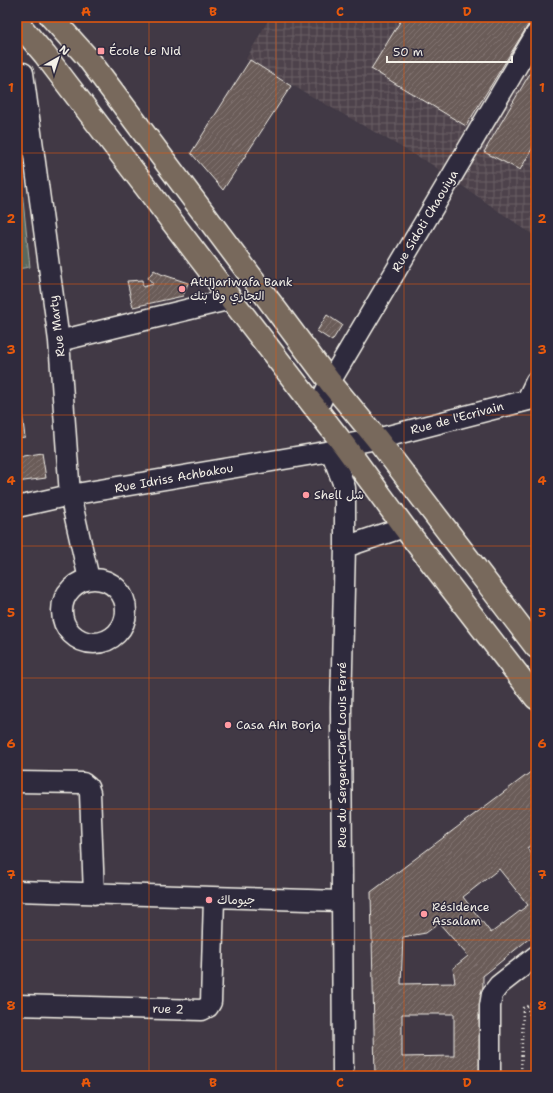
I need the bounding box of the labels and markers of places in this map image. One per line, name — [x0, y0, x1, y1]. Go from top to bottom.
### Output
place label: École Le Nid — [109, 43, 181, 59]
marker: École Le Nid — [96, 46, 106, 56]
place label: Attijariwafa Bank التجاري وفا بنك — [190, 274, 293, 305]
marker: Attijariwafa Bank التجاري وفا بنك — [177, 284, 187, 294]
place label: Shell شل — [314, 487, 364, 503]
marker: Shell شل — [301, 490, 311, 500]
place label: Casa Ain Borja — [236, 717, 322, 733]
marker: Casa Ain Borja — [223, 720, 233, 730]
place label: جيوماك — [217, 892, 255, 908]
marker: جيوماك — [204, 895, 214, 905]
place label: Résidence Assalam — [432, 899, 490, 929]
marker: Résidence Assalam — [419, 909, 429, 919]

